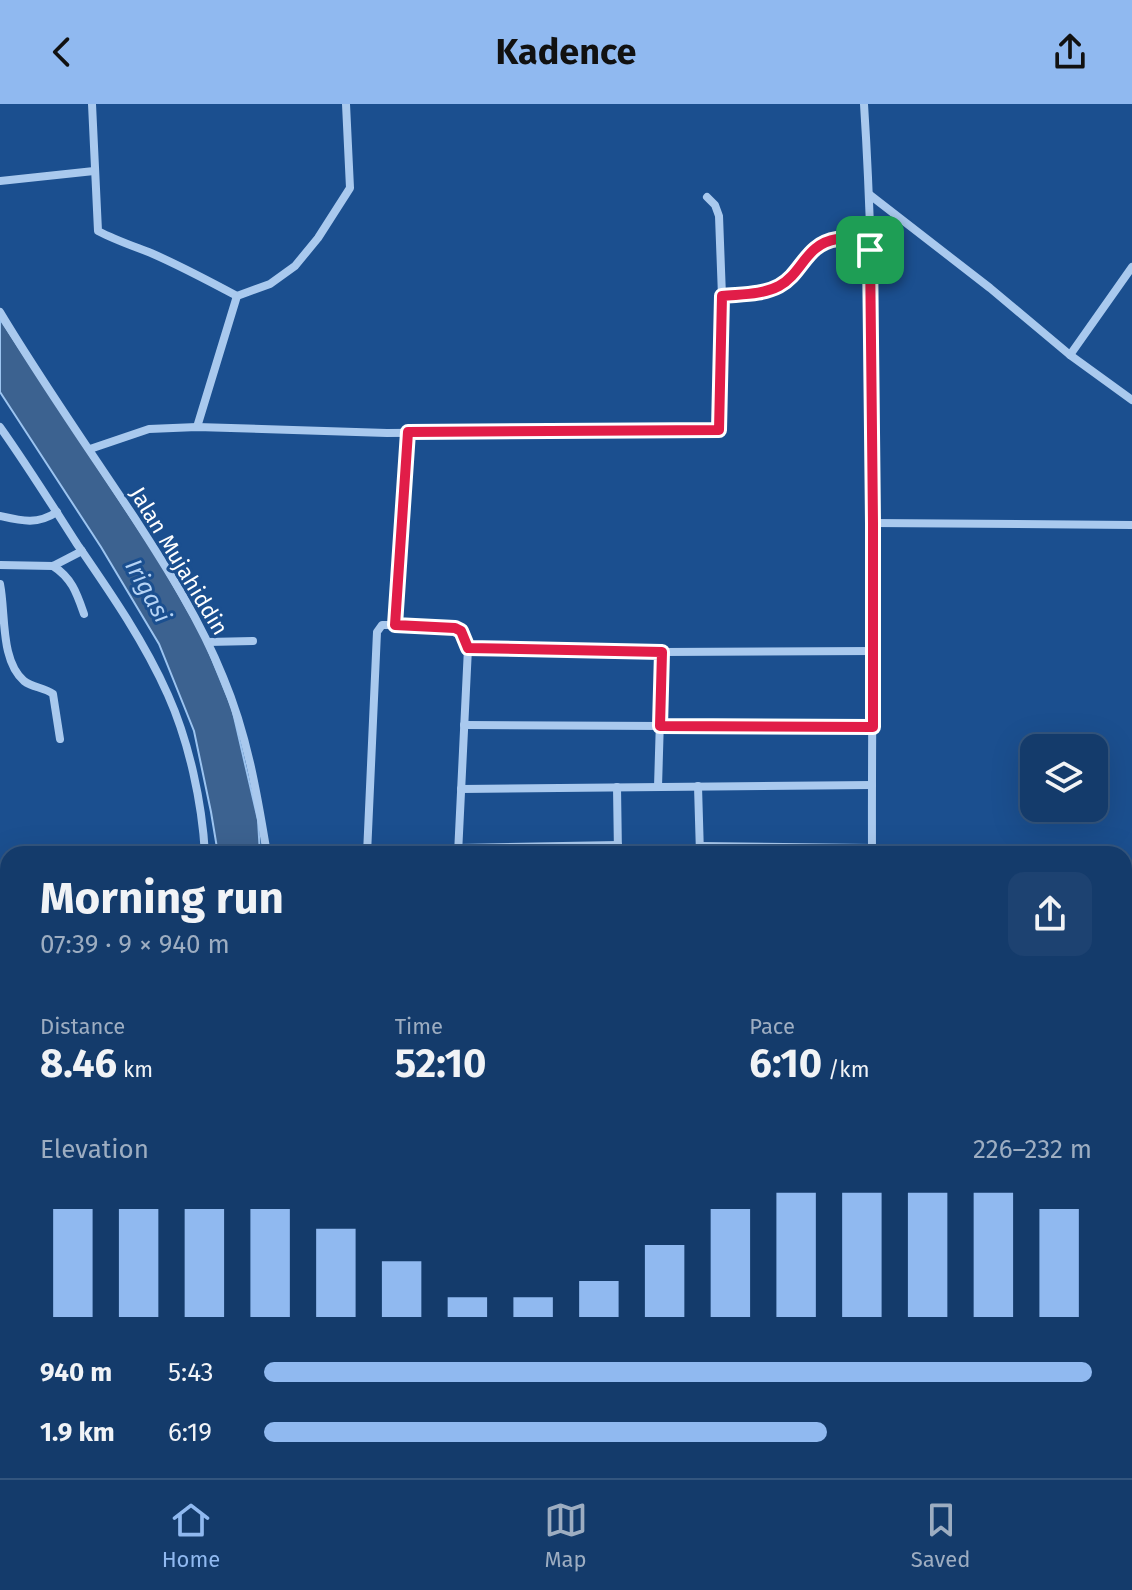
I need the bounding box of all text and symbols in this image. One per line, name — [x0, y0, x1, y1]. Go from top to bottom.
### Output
icon: back — [40, 30, 84, 74]
text: Kadence — [496, 30, 636, 74]
icon: share — [1048, 30, 1092, 74]
pin — [836, 216, 904, 284]
icon: arrive — [848, 228, 892, 272]
street label: Jalan Mujahiddin — [124, 482, 234, 640]
water label: Irigasi — [119, 554, 177, 628]
map controls — [1020, 734, 1108, 822]
button: layers — [1020, 734, 1108, 822]
text: Morning run — [40, 872, 284, 925]
button: share — [1008, 872, 1092, 956]
text: 07:39 · 9 × 940 m — [40, 929, 230, 960]
text: Distance — [40, 1013, 125, 1040]
text: Time — [395, 1013, 443, 1040]
text: Pace — [749, 1013, 795, 1040]
text: 8.46 — [40, 1040, 117, 1088]
text: 52:10 — [395, 1040, 486, 1088]
text: 6:10 — [749, 1040, 822, 1088]
text: km — [117, 1056, 153, 1083]
text: /km — [822, 1056, 869, 1083]
text: Elevation — [40, 1134, 149, 1165]
text: 226–232 m — [973, 1134, 1092, 1165]
text: 940 m — [40, 1357, 112, 1388]
text: 5:43 — [168, 1357, 214, 1388]
text: 1.9 km — [40, 1417, 115, 1448]
text: 6:19 — [168, 1417, 212, 1448]
tab: Home — [162, 1498, 220, 1573]
tab: Map — [544, 1498, 588, 1573]
tab: Saved — [911, 1498, 970, 1573]

